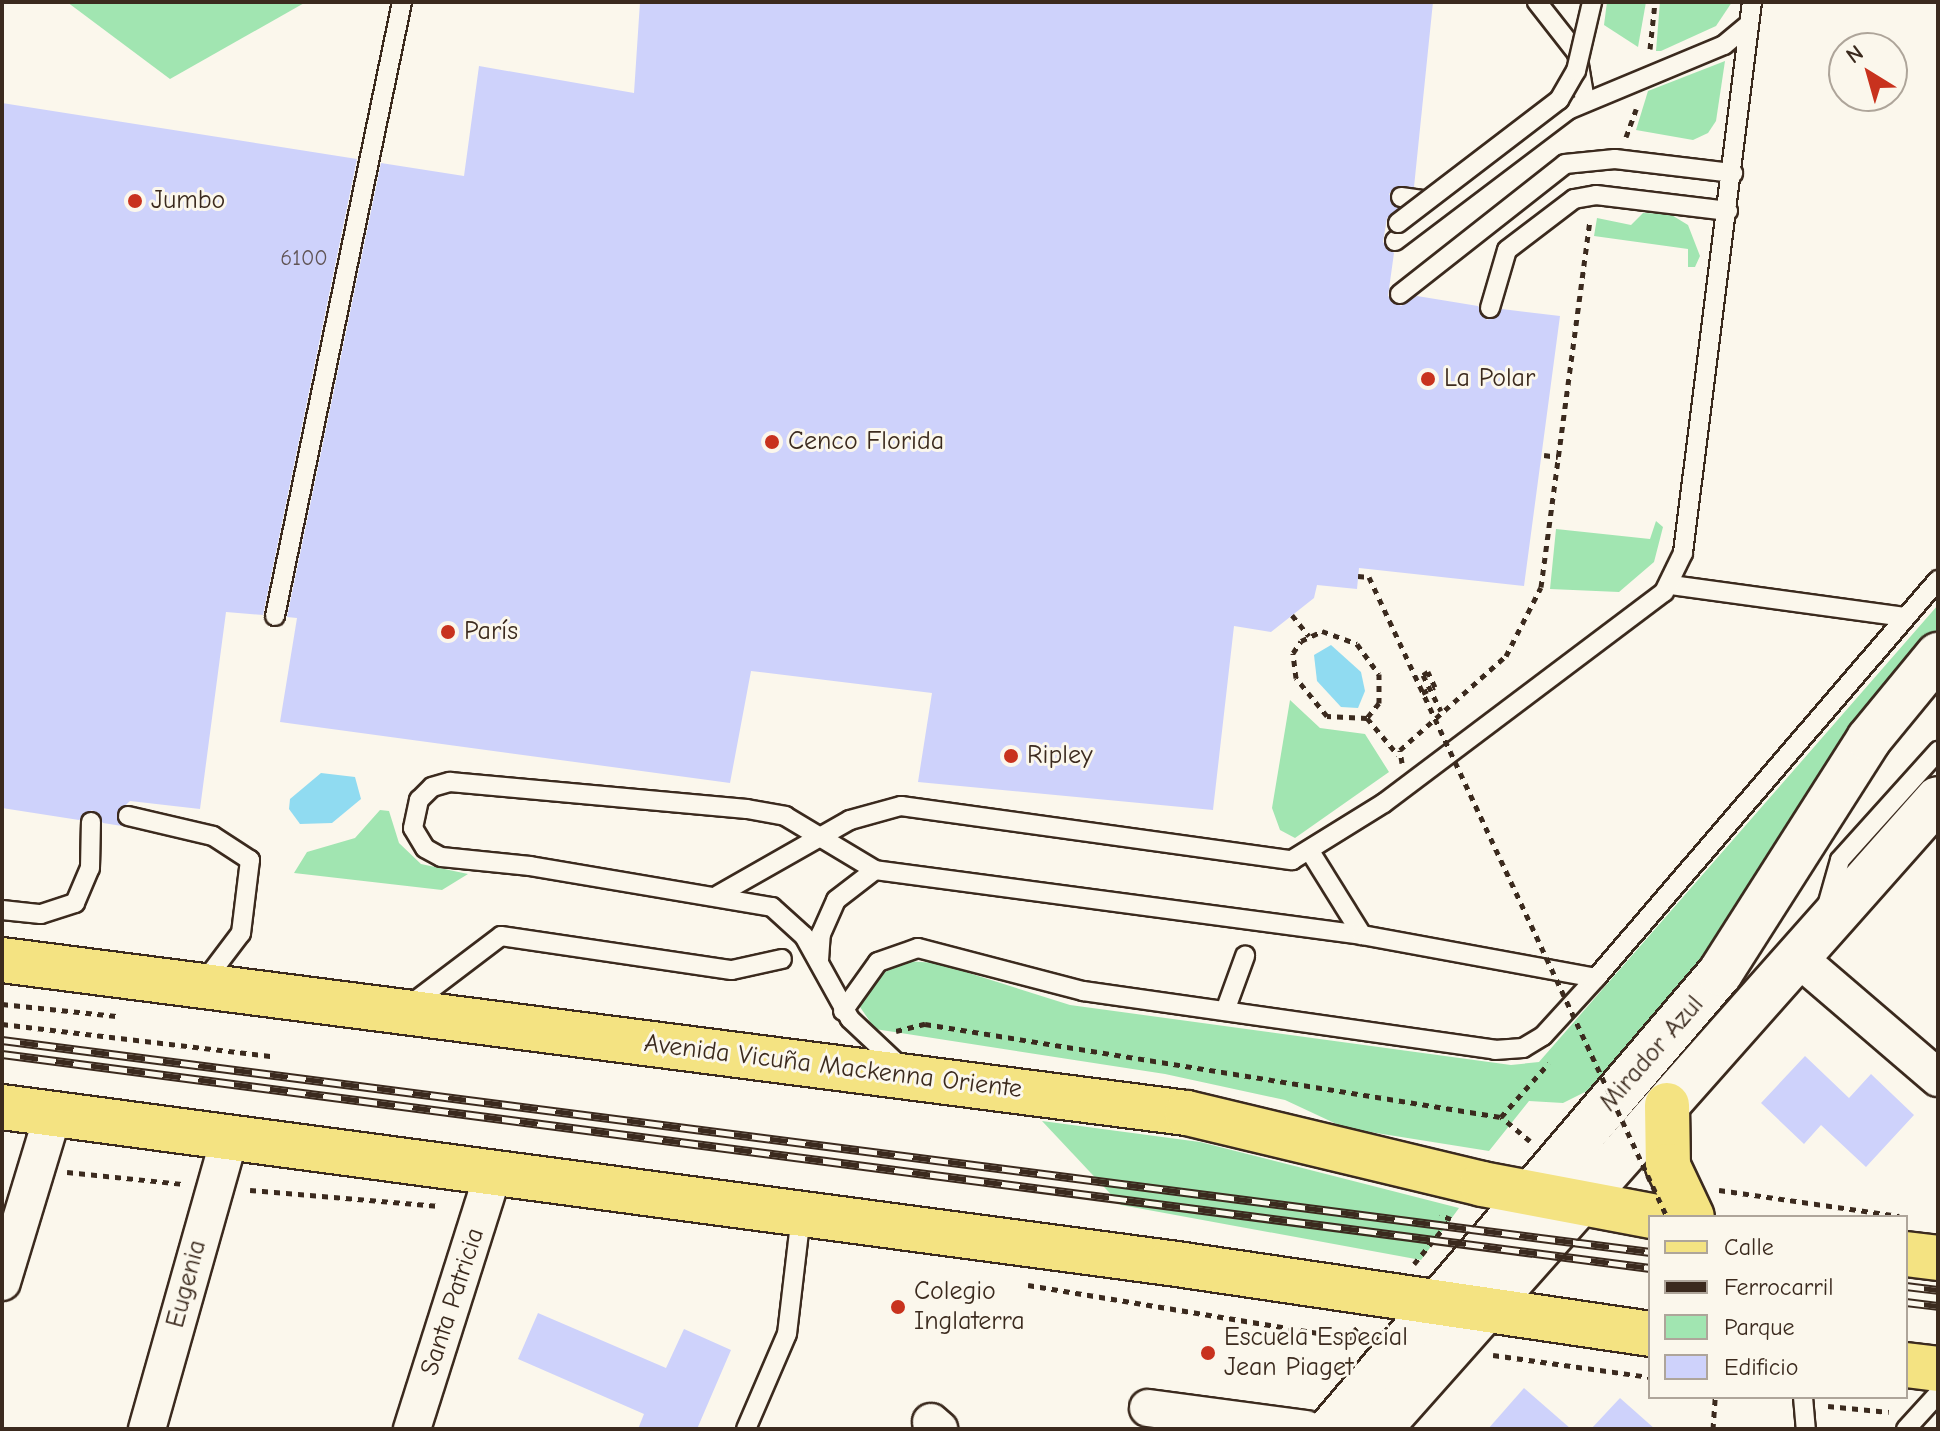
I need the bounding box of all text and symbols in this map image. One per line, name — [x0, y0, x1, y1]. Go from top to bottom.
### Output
north arrow — [1828, 32, 1908, 112]
text: N — [1841, 40, 1868, 69]
place label: Jumbo — [151, 185, 225, 217]
marker: Jumbo — [126, 192, 144, 210]
house number: 6100 — [280, 246, 328, 272]
place label: La Polar — [1444, 363, 1535, 395]
marker: La Polar — [1419, 370, 1437, 388]
place label: Cenco Florida — [788, 426, 944, 458]
marker: Cenco Florida — [763, 433, 781, 451]
place label: París — [464, 616, 518, 648]
marker: París — [439, 623, 457, 641]
place label: Ripley — [1027, 740, 1093, 772]
marker: Ripley — [1002, 747, 1020, 765]
street label: Mirador Azul — [1593, 990, 1711, 1118]
street label: Avenida Vicuña Mackenna Oriente — [642, 1028, 1024, 1106]
legend — [1648, 1215, 1908, 1399]
street label: Santa Patricia — [414, 1224, 492, 1380]
text: Calle — [1724, 1233, 1774, 1261]
street label: Eugenia — [160, 1237, 214, 1331]
text: Ferrocarril — [1724, 1273, 1834, 1301]
place label: Colegio Inglaterra — [914, 1276, 1025, 1338]
marker: Colegio Inglaterra — [889, 1298, 907, 1316]
text: Parque — [1724, 1313, 1795, 1341]
place label: Escuela Especial Jean Piaget — [1224, 1322, 1408, 1384]
marker: Escuela Especial Jean Piaget — [1199, 1344, 1217, 1362]
text: Edificio — [1724, 1353, 1799, 1381]

